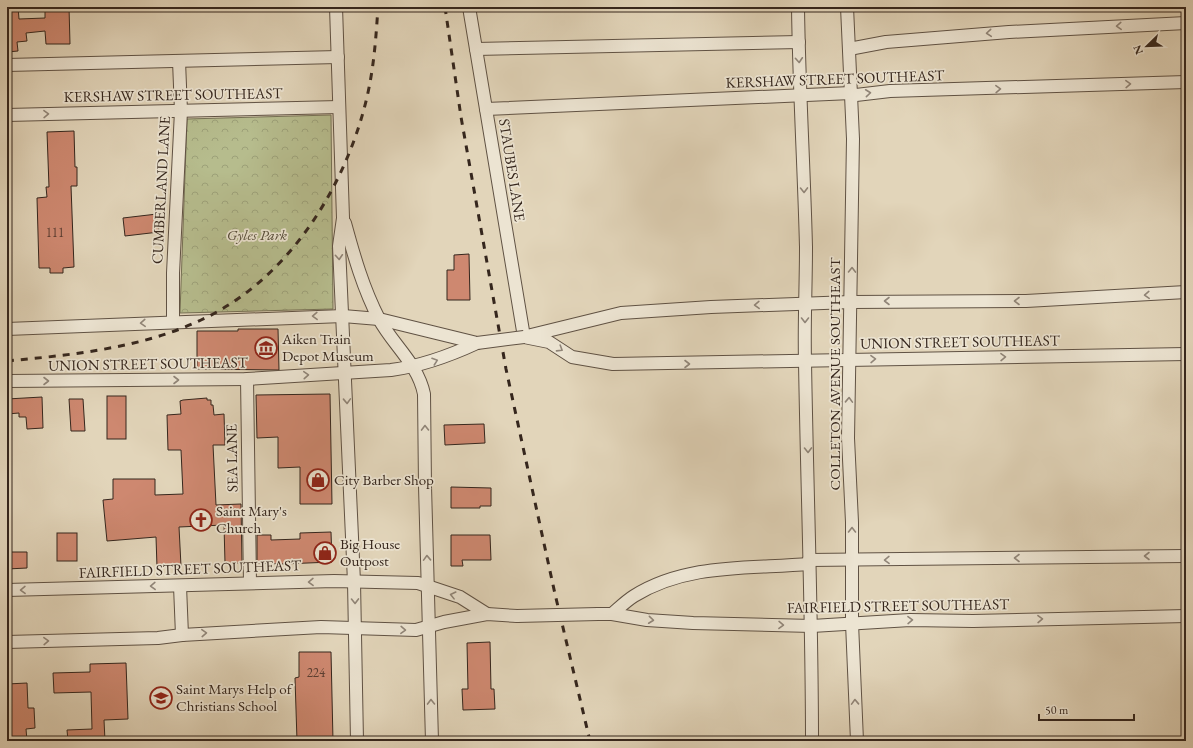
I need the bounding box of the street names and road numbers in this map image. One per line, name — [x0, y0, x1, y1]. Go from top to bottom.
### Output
street label: KERSHAW STREET SOUTHEAST — [725, 65, 946, 92]
street label: KERSHAW STREET SOUTHEAST — [63, 83, 283, 106]
street label: CUMBERLAND LANE — [147, 115, 174, 264]
street label: STAUBES LANE — [495, 117, 530, 223]
street label: COLLETON AVENUE SOUTHEAST — [825, 257, 844, 490]
street label: UNION STREET SOUTHEAST — [860, 330, 1061, 353]
street label: UNION STREET SOUTHEAST — [48, 352, 249, 375]
street label: SEA LANE — [221, 423, 242, 492]
street label: FAIRFIELD STREET SOUTHEAST — [79, 555, 302, 582]
street label: FAIRFIELD STREET SOUTHEAST — [787, 594, 1010, 617]

